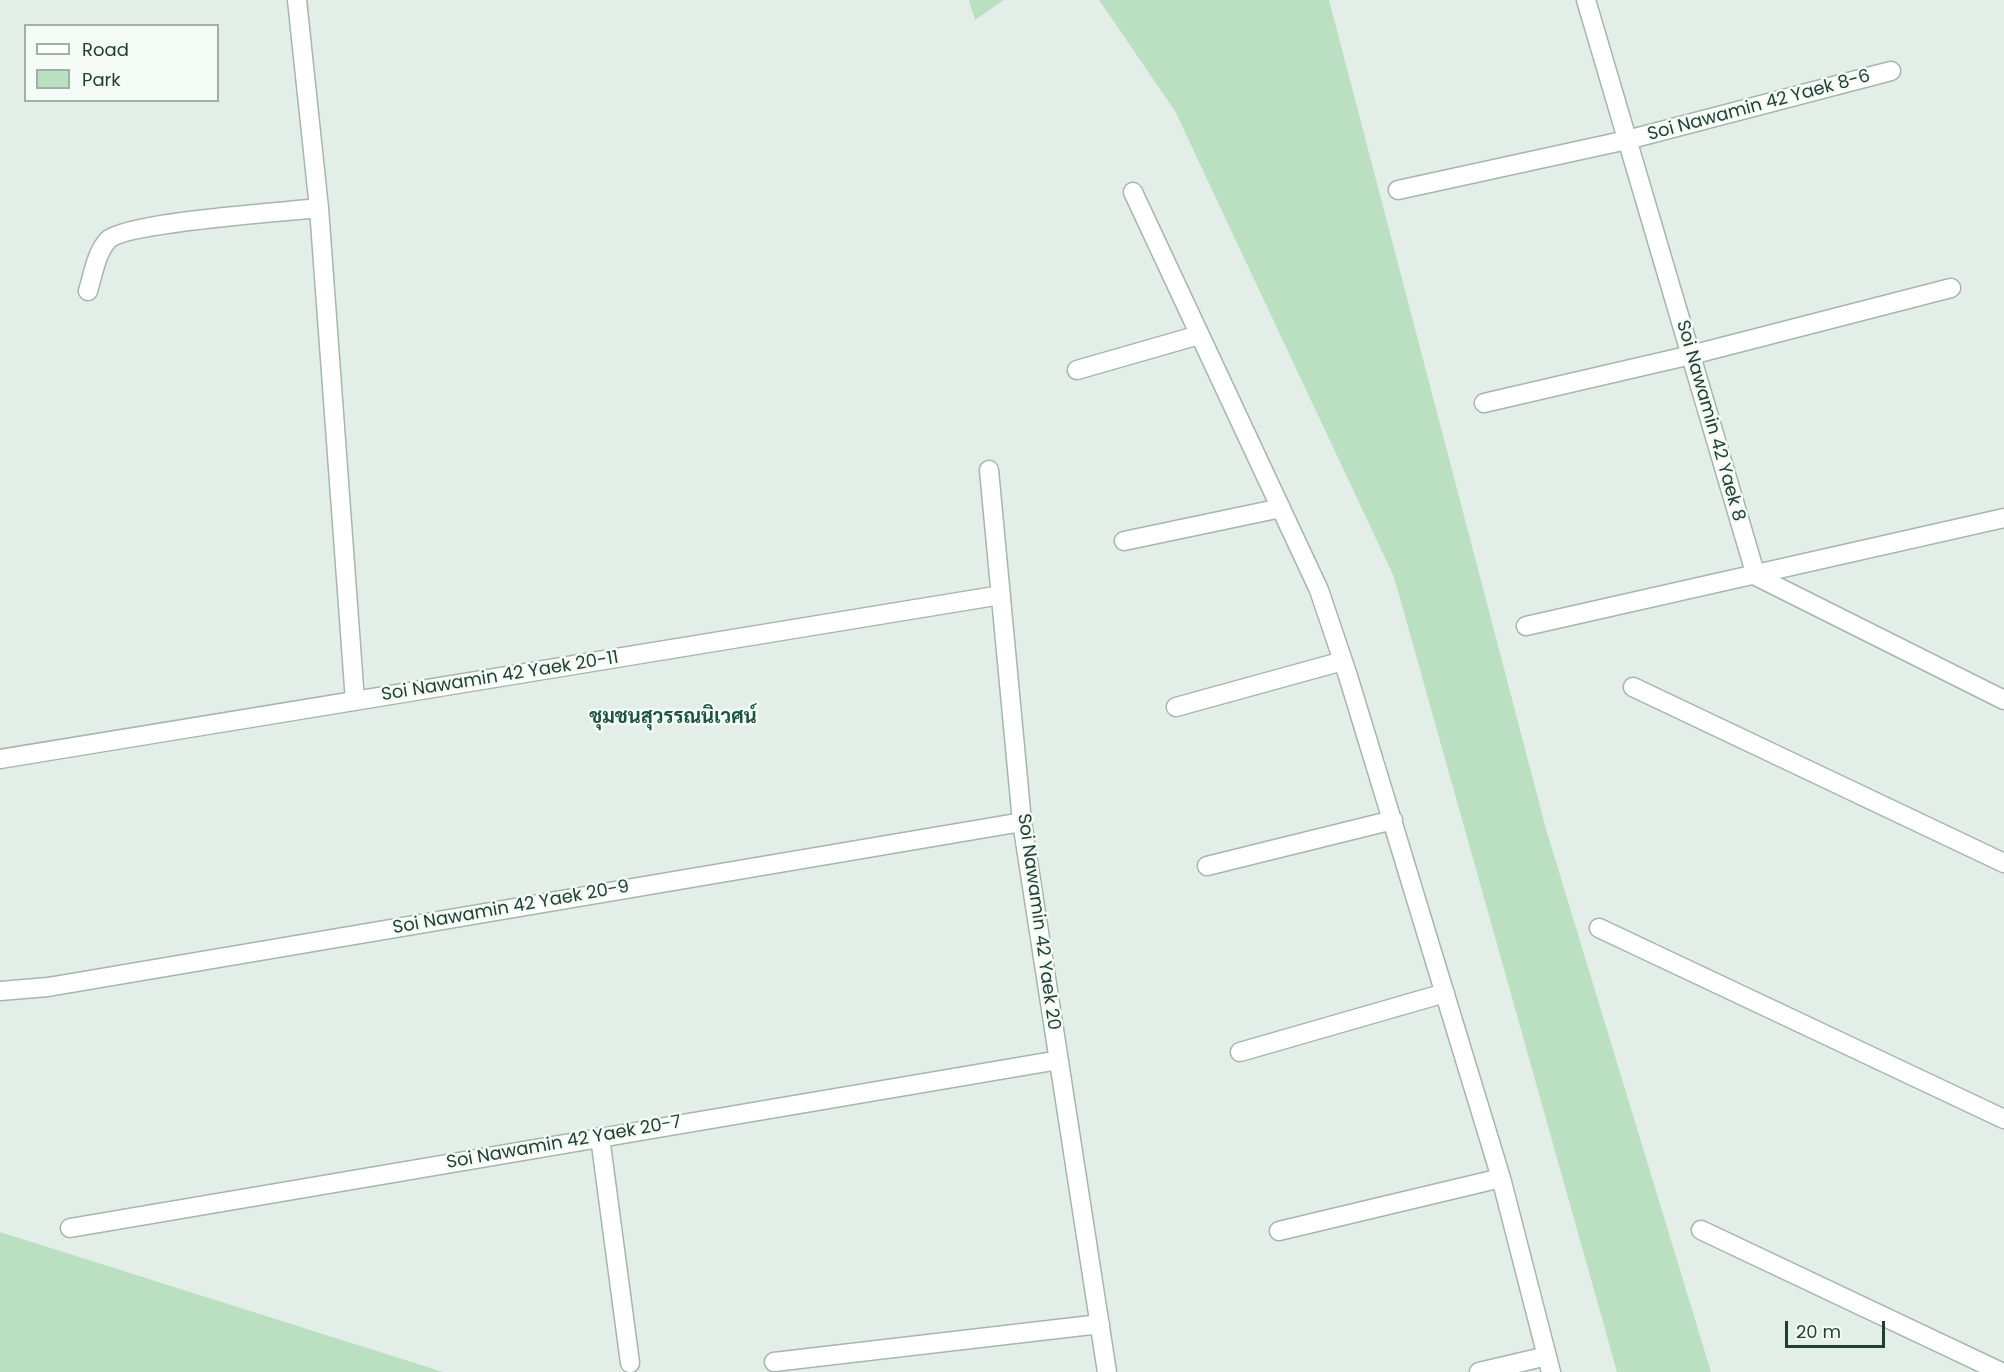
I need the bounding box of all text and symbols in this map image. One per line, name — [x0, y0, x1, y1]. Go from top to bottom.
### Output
legend — [24, 24, 219, 102]
text: Road — [82, 37, 129, 62]
street label: Soi Nawamin 42 Yaek 8-6 — [1645, 66, 1873, 146]
text: Park — [82, 67, 121, 92]
street label: Soi Nawamin 42 Yaek 8 — [1671, 318, 1749, 524]
street label: Soi Nawamin 42 Yaek 20-11 — [380, 648, 620, 706]
district label: ชุมชนสุวรรณนิเวศน์ — [589, 706, 757, 730]
street label: Soi Nawamin 42 Yaek 20 — [1012, 812, 1064, 1032]
street label: Soi Nawamin 42 Yaek 20-9 — [391, 877, 631, 939]
street label: Soi Nawamin 42 Yaek 20-7 — [445, 1112, 683, 1174]
scale bar — [1788, 1309, 1888, 1347]
text: 20 m — [1796, 1319, 1841, 1344]

